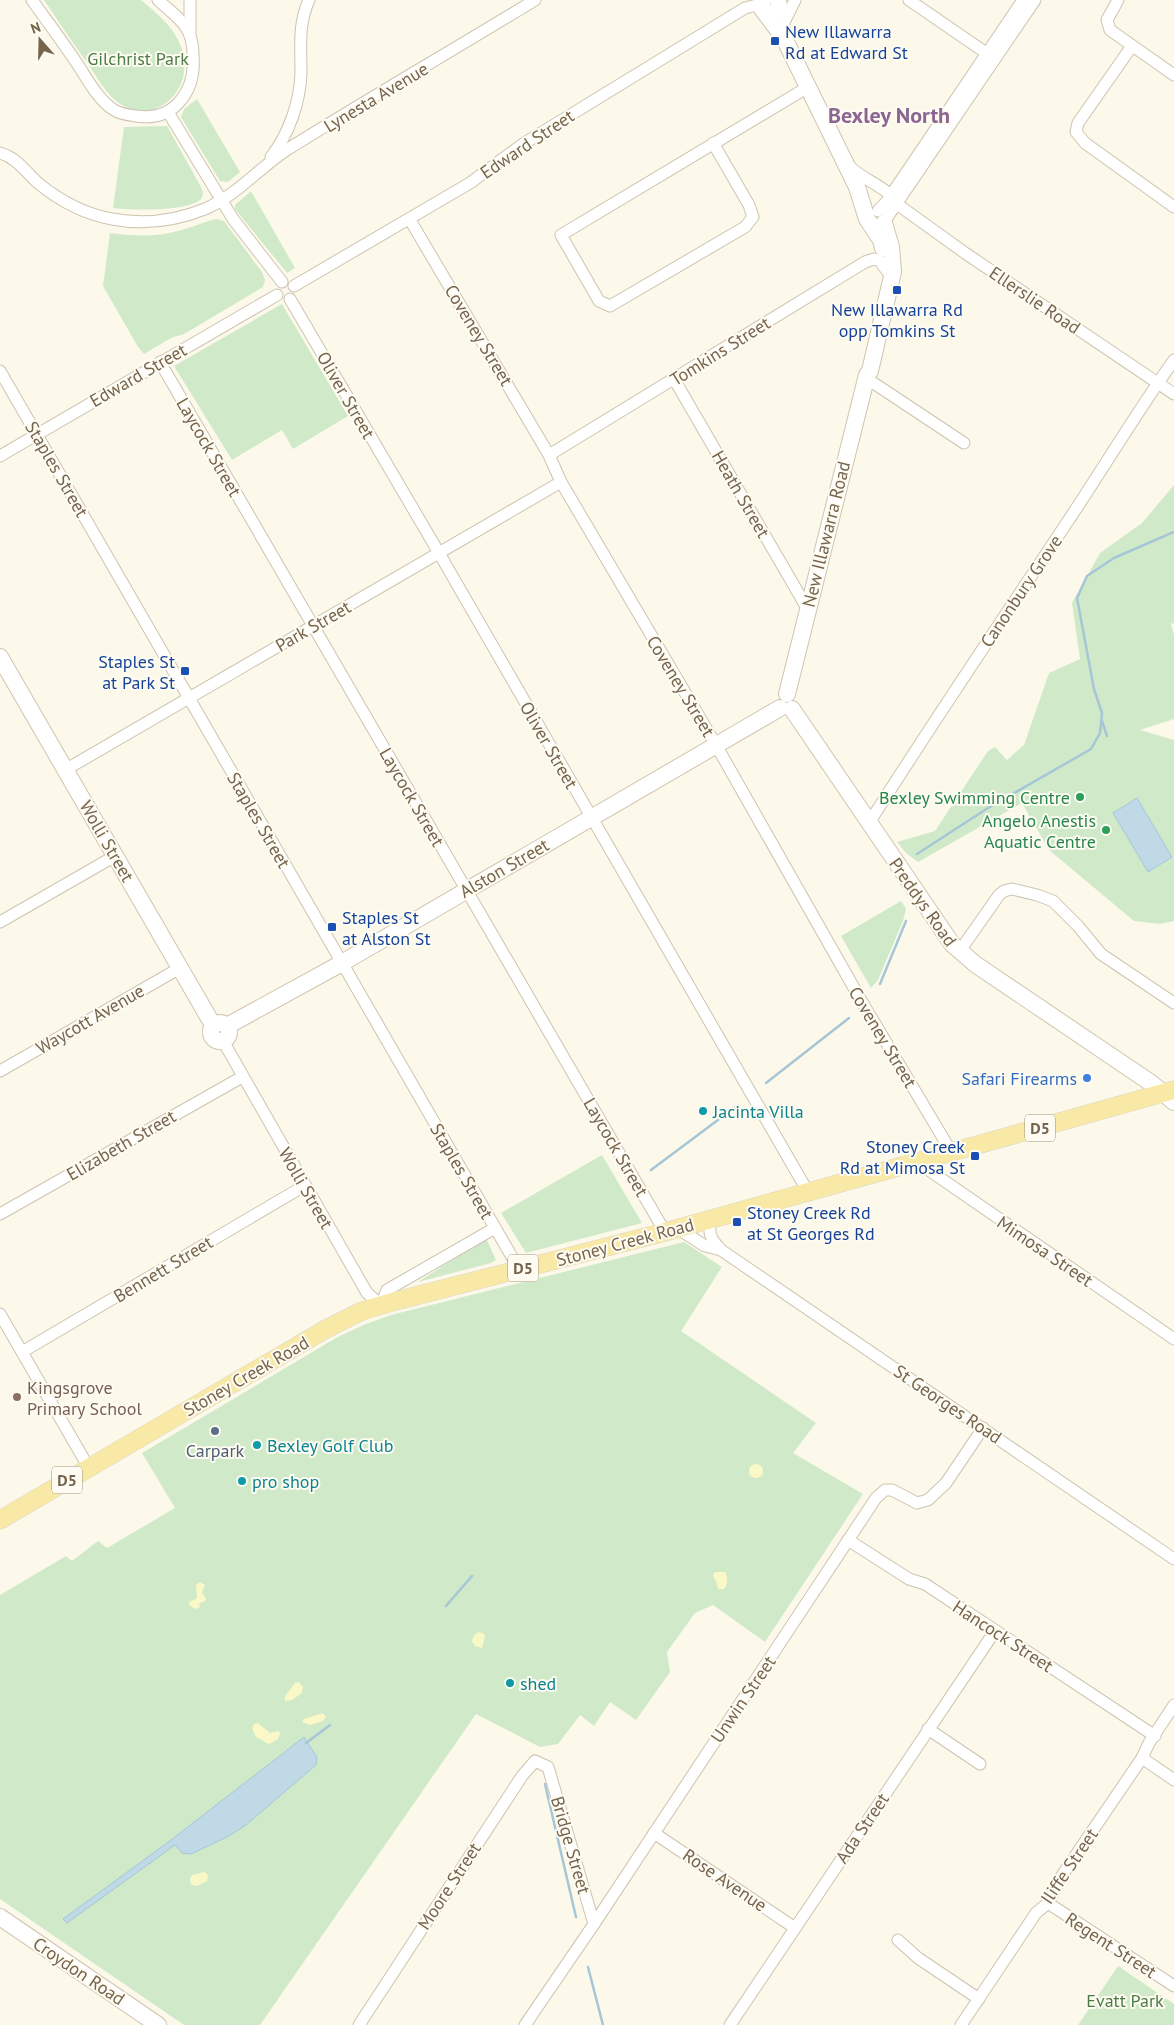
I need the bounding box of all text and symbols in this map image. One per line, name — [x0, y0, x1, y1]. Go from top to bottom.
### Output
north arrow — [15, 15, 65, 65]
text: N — [28, 18, 43, 38]
place label: New Illawarra Rd at Edward St — [785, 20, 908, 64]
marker: New Illawarra Rd at Edward St — [769, 35, 781, 47]
park label: Gilchrist Park — [87, 47, 189, 70]
street label: Lynesta Avenue — [320, 57, 432, 137]
district label: Bexley North — [828, 101, 950, 129]
street label: Edward Street — [476, 104, 578, 184]
street label: Ellerslie Road — [985, 261, 1085, 339]
street label: Coveney Street — [440, 280, 518, 390]
marker: New Illawarra Rd opp Tomkins St — [891, 284, 903, 296]
place label: New Illawarra Rd opp Tomkins St — [831, 298, 963, 342]
street label: Tomkins Street — [666, 311, 774, 391]
street label: Edward Street — [85, 338, 191, 412]
street label: Oliver Street — [312, 347, 380, 443]
street label: Laycock Street — [171, 393, 247, 501]
street label: Staples Street — [20, 417, 94, 521]
street label: Heath Street — [707, 446, 775, 542]
street label: New Illawarra Road — [797, 459, 855, 609]
street label: Canonbury Grove — [975, 530, 1067, 652]
street label: Park Street — [271, 595, 355, 657]
street label: Coveney Street — [642, 631, 720, 741]
place label: Staples St at Park St — [98, 650, 175, 694]
marker: Staples St at Park St — [179, 665, 191, 677]
street label: Oliver Street — [515, 697, 583, 793]
street label: Laycock Street — [374, 743, 450, 851]
street label: Staples Street — [222, 768, 296, 872]
place label: Bexley Swimming Centre — [879, 786, 1070, 809]
marker: Bexley Swimming Centre — [1074, 791, 1086, 803]
street label: Wolli Street — [75, 796, 139, 886]
place label: Angelo Anestis Aquatic Centre — [982, 809, 1096, 853]
marker: Angelo Anestis Aquatic Centre — [1100, 824, 1112, 836]
street label: Alston Street — [455, 833, 553, 903]
street label: Preddys Road — [884, 853, 962, 951]
place label: Staples St at Alston St — [342, 906, 431, 950]
marker: Staples St at Alston St — [326, 921, 338, 933]
street label: Waycott Avenue — [32, 979, 148, 1059]
street label: Coveney Street — [844, 982, 922, 1092]
place label: Safari Firearms — [961, 1067, 1077, 1090]
marker: Safari Firearms — [1081, 1072, 1093, 1084]
street label: Laycock Street — [578, 1093, 654, 1201]
place label: Jacinta Villa — [712, 1100, 804, 1123]
street label: Elizabeth Street — [62, 1104, 180, 1186]
marker: Jacinta Villa — [697, 1105, 709, 1117]
road number: D5 — [1025, 1114, 1055, 1142]
street label: Staples Street — [425, 1119, 499, 1223]
place label: Stoney Creek Rd at Mimosa St — [840, 1135, 965, 1179]
street label: Wolli Street — [274, 1143, 338, 1233]
marker: Stoney Creek Rd at Mimosa St — [969, 1150, 981, 1162]
place label: Stoney Creek Rd at St Georges Rd — [747, 1201, 875, 1245]
street label: Mimosa Street — [993, 1211, 1097, 1291]
street label: Stoney Creek Road — [554, 1213, 696, 1271]
marker: Stoney Creek Rd at St Georges Rd — [731, 1216, 743, 1228]
street label: Bennett Street — [109, 1230, 217, 1308]
road number: D5 — [508, 1254, 538, 1282]
street label: Stoney Creek Road — [179, 1331, 313, 1421]
street label: St Georges Road — [890, 1359, 1006, 1449]
place label: Kingsgrove Primary School — [27, 1376, 142, 1420]
marker: Kingsgrove Primary School — [11, 1391, 23, 1403]
marker: Carpark — [209, 1425, 221, 1437]
place label: Bexley Golf Club — [267, 1434, 394, 1457]
place label: Carpark — [186, 1439, 245, 1462]
marker: Bexley Golf Club — [251, 1439, 263, 1451]
road number: D5 — [52, 1466, 82, 1494]
place label: pro shop — [252, 1470, 319, 1493]
marker: pro shop — [236, 1475, 248, 1487]
street label: Hancock Street — [948, 1595, 1058, 1677]
street label: Unwin Street — [705, 1651, 781, 1747]
place label: shed — [520, 1672, 556, 1695]
marker: shed — [504, 1677, 516, 1689]
street label: Ada Street — [830, 1788, 894, 1868]
street label: Bridge Street — [546, 1793, 596, 1897]
street label: Iliffe Street — [1035, 1824, 1103, 1908]
street label: Moore Street — [412, 1838, 486, 1934]
street label: Rose Avenue — [678, 1843, 772, 1917]
street label: Regent Street — [1061, 1907, 1161, 1983]
street label: Croydon Road — [29, 1932, 129, 2010]
park label: Evatt Park — [1086, 1989, 1164, 2012]

